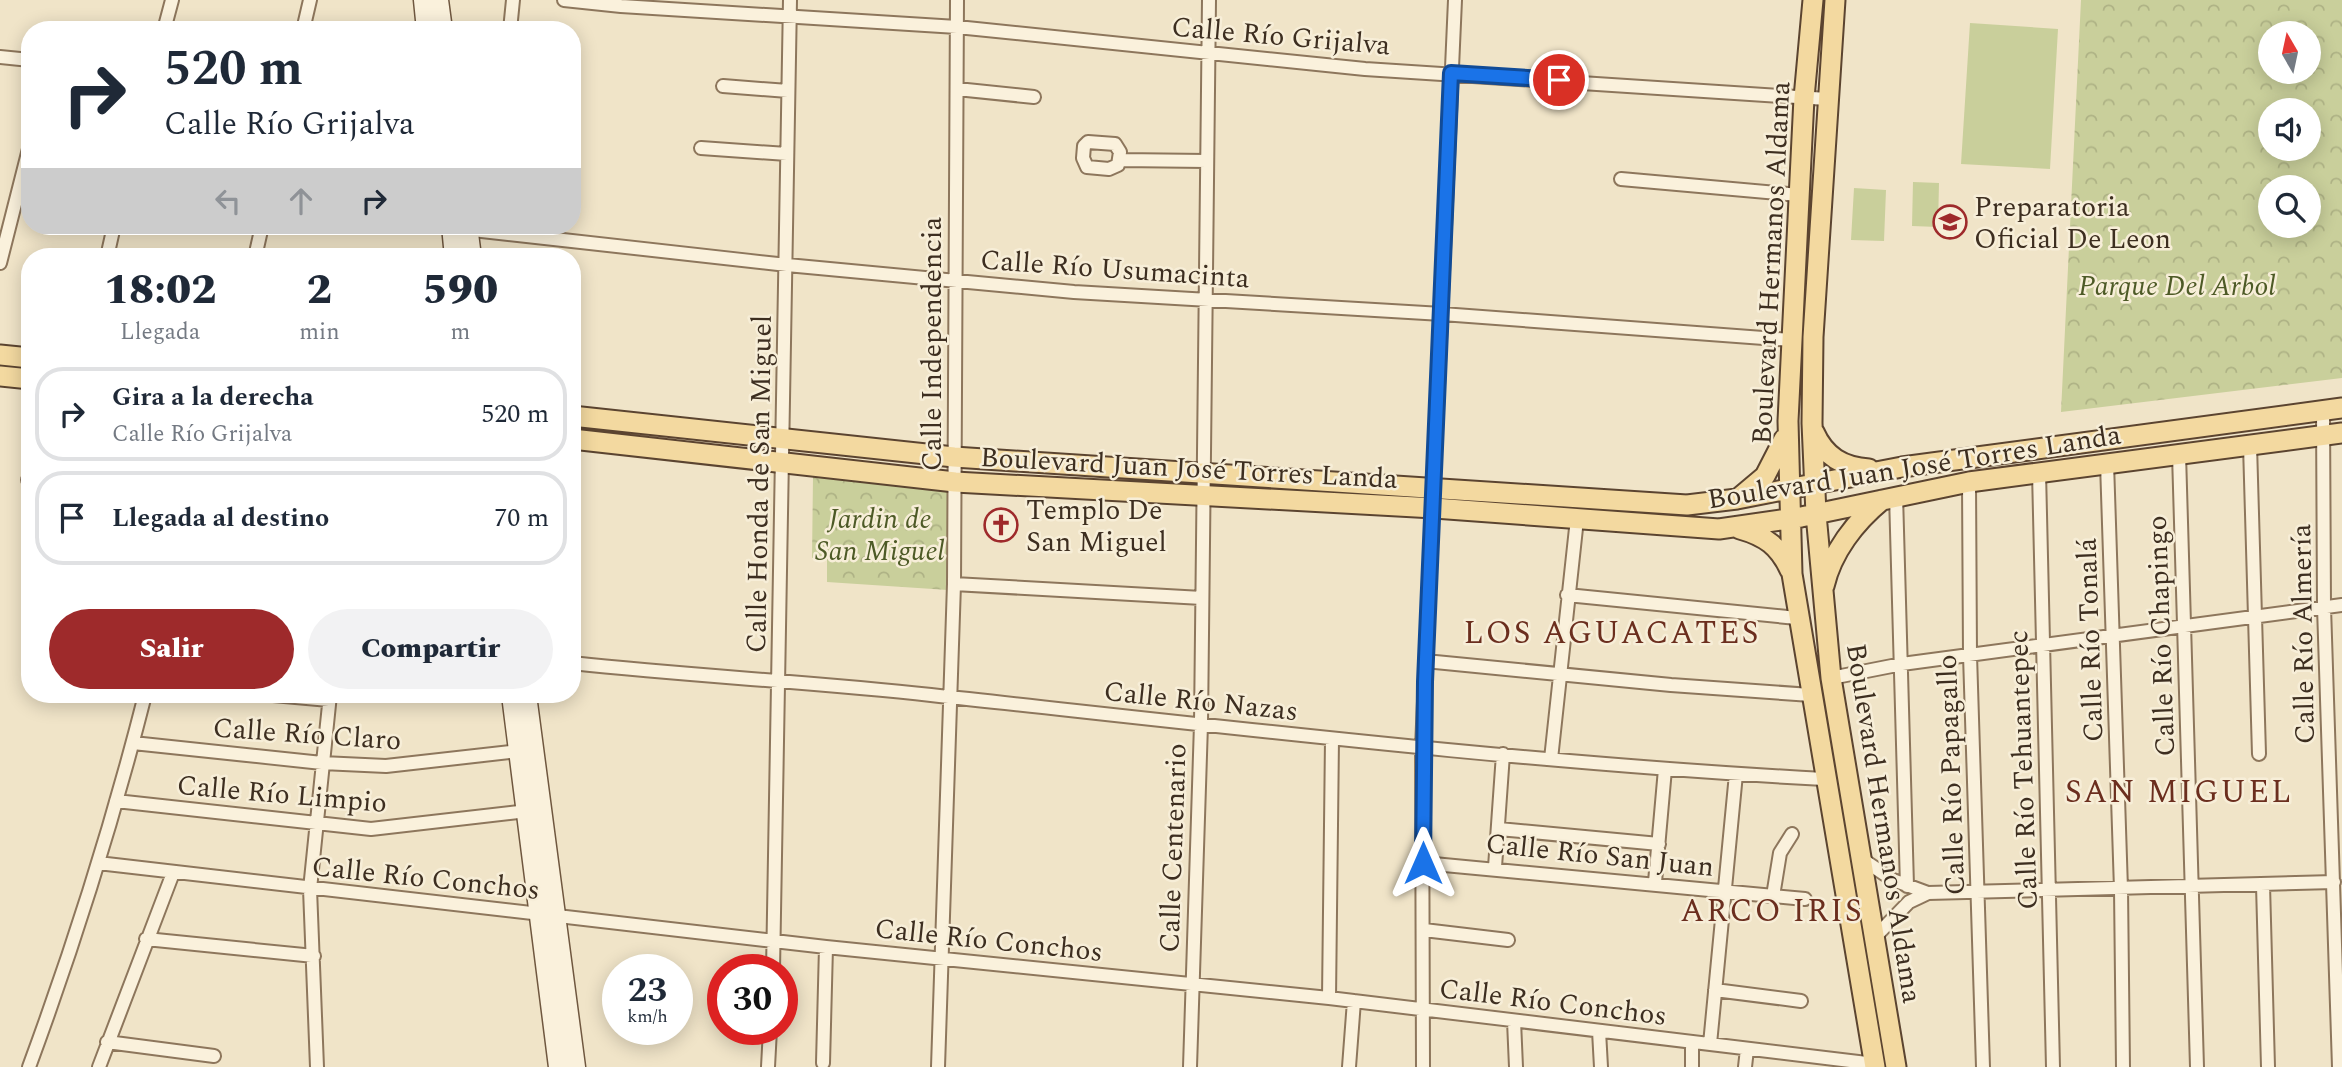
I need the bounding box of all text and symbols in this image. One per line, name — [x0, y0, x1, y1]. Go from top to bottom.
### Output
street label: Calle Río Grijalva — [1170, 6, 1392, 67]
north arrow — [2258, 21, 2320, 84]
map controls — [2258, 21, 2321, 238]
text: 520 m — [164, 32, 303, 107]
icon: right — [49, 49, 140, 140]
pin — [1529, 50, 1589, 110]
icon: arrive — [1540, 61, 1578, 99]
street label: Boulevard Hermanos Aldama — [1741, 80, 1803, 446]
button: sound — [2258, 98, 2321, 161]
text: Calle Río Grijalva — [164, 100, 415, 149]
button: search — [2258, 175, 2321, 238]
icon: left — [209, 182, 247, 220]
icon: ahead — [282, 182, 320, 220]
icon: right — [355, 182, 393, 220]
place label: Preparatoria Oficial De Leon — [1974, 186, 2171, 261]
school or university icon: Preparatoria Oficial De Leon — [1931, 203, 1969, 241]
street label: Calle Independencia — [911, 216, 954, 471]
street label: Calle Río Usumacinta — [979, 239, 1251, 300]
text: 18:02 — [104, 259, 216, 322]
text: 2 — [307, 259, 332, 322]
text: 590 — [422, 259, 498, 322]
park label: Parque Del Arbol — [2078, 265, 2276, 308]
street label: Calle Honda de San Miguel — [735, 314, 784, 654]
text: Llegada — [120, 315, 200, 350]
text: min — [299, 315, 340, 350]
text: m — [450, 315, 470, 350]
text: Gira a la derecha — [112, 377, 314, 417]
text: 520 m — [481, 394, 549, 434]
icon: right — [53, 395, 91, 433]
street label: Boulevard Juan José Torres Landa — [1704, 413, 2124, 521]
text: Calle Río Grijalva — [112, 417, 292, 452]
street label: Boulevard Juan José Torres Landa — [979, 436, 1399, 501]
place label: Templo De San Miguel — [1026, 489, 1167, 564]
text: Llegada al destino — [112, 498, 329, 538]
text: 70 m — [494, 498, 549, 538]
park label: Jardin de San Miguel — [815, 498, 945, 573]
icon: arrive — [53, 499, 91, 537]
church icon: Templo De San Miguel — [982, 506, 1020, 544]
street label: Calle Río Chapingo — [2136, 515, 2187, 757]
street label: Calle Río Almería — [2280, 523, 2327, 745]
street label: Calle Río Tonalá — [2065, 537, 2116, 743]
button: Salir — [49, 609, 294, 689]
button: Compartir — [308, 609, 553, 689]
district label: LOS AGUACATES — [1463, 609, 1761, 658]
street label: Calle Río Tehuantepec — [1997, 629, 2050, 910]
street label: Boulevard Hermanos Aldama — [1834, 640, 1933, 1006]
street label: Calle Río Papagallo — [1926, 654, 1977, 896]
street label: Calle Río Nazas — [1102, 670, 1300, 733]
street label: Calle Río Claro — [211, 706, 403, 763]
street label: Calle Centenario — [1148, 743, 1199, 953]
street label: Calle Río Limpio — [175, 764, 389, 825]
district label: SAN MIGUEL — [2065, 768, 2293, 817]
street label: Calle Río San Juan — [1484, 822, 1716, 889]
position arrow — [1386, 826, 1460, 900]
street label: Calle Río Conchos — [310, 845, 542, 912]
district label: ARCO IRIS — [1680, 887, 1864, 936]
street label: Calle Río Conchos — [873, 907, 1105, 974]
speed limit sign: 30 — [707, 954, 798, 1045]
text: 23 — [628, 964, 667, 1017]
street label: Calle Río Conchos — [1437, 967, 1669, 1038]
text: km/h — [627, 1003, 668, 1030]

